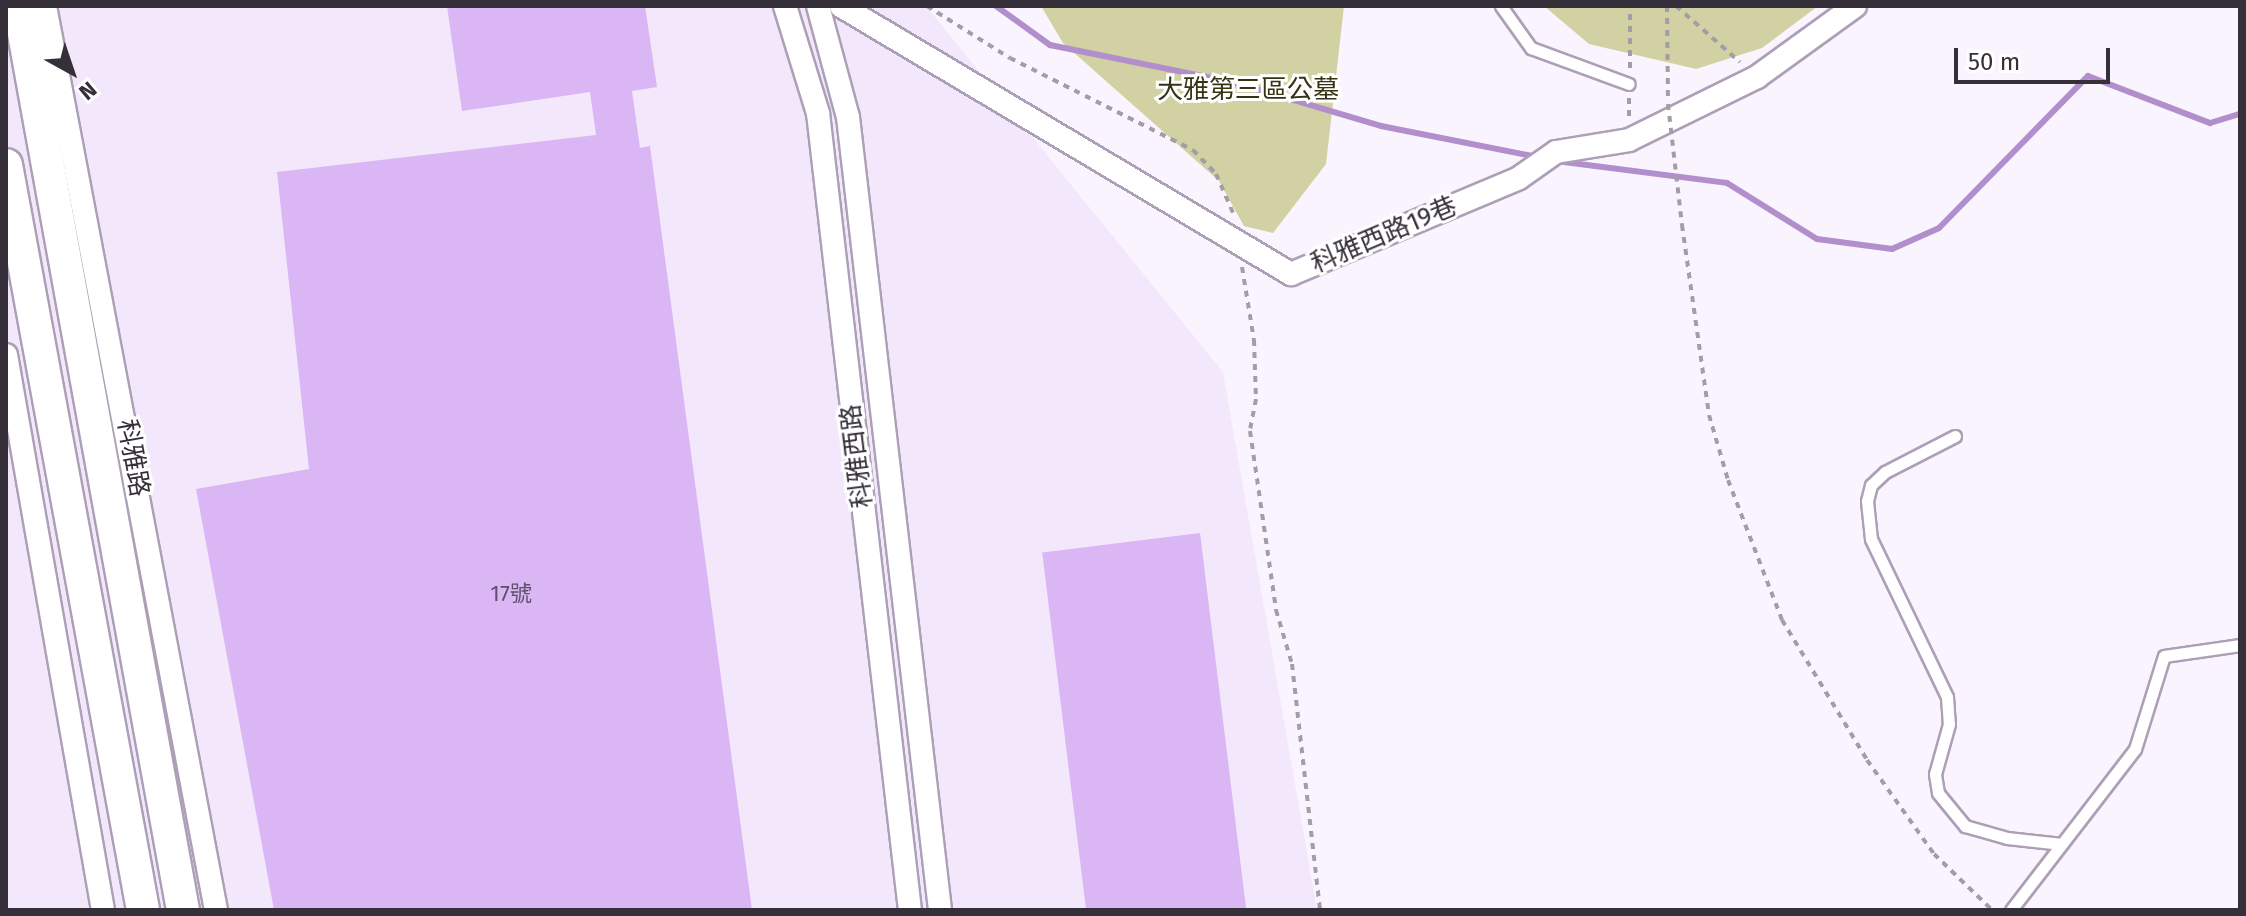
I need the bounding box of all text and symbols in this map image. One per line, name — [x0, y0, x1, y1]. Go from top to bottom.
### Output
north arrow — [32, 32, 112, 112]
scale bar — [1958, 32, 2114, 82]
text: 50 m — [1968, 48, 2020, 76]
park label: 大雅第三區公墓 — [1157, 74, 1339, 106]
text: N — [73, 76, 102, 106]
street label: 科雅西路19巷 — [1307, 190, 1461, 280]
street label: 科雅西路 — [835, 402, 879, 510]
street label: 科雅路 — [111, 417, 155, 499]
house number: 17號 — [490, 581, 532, 607]

